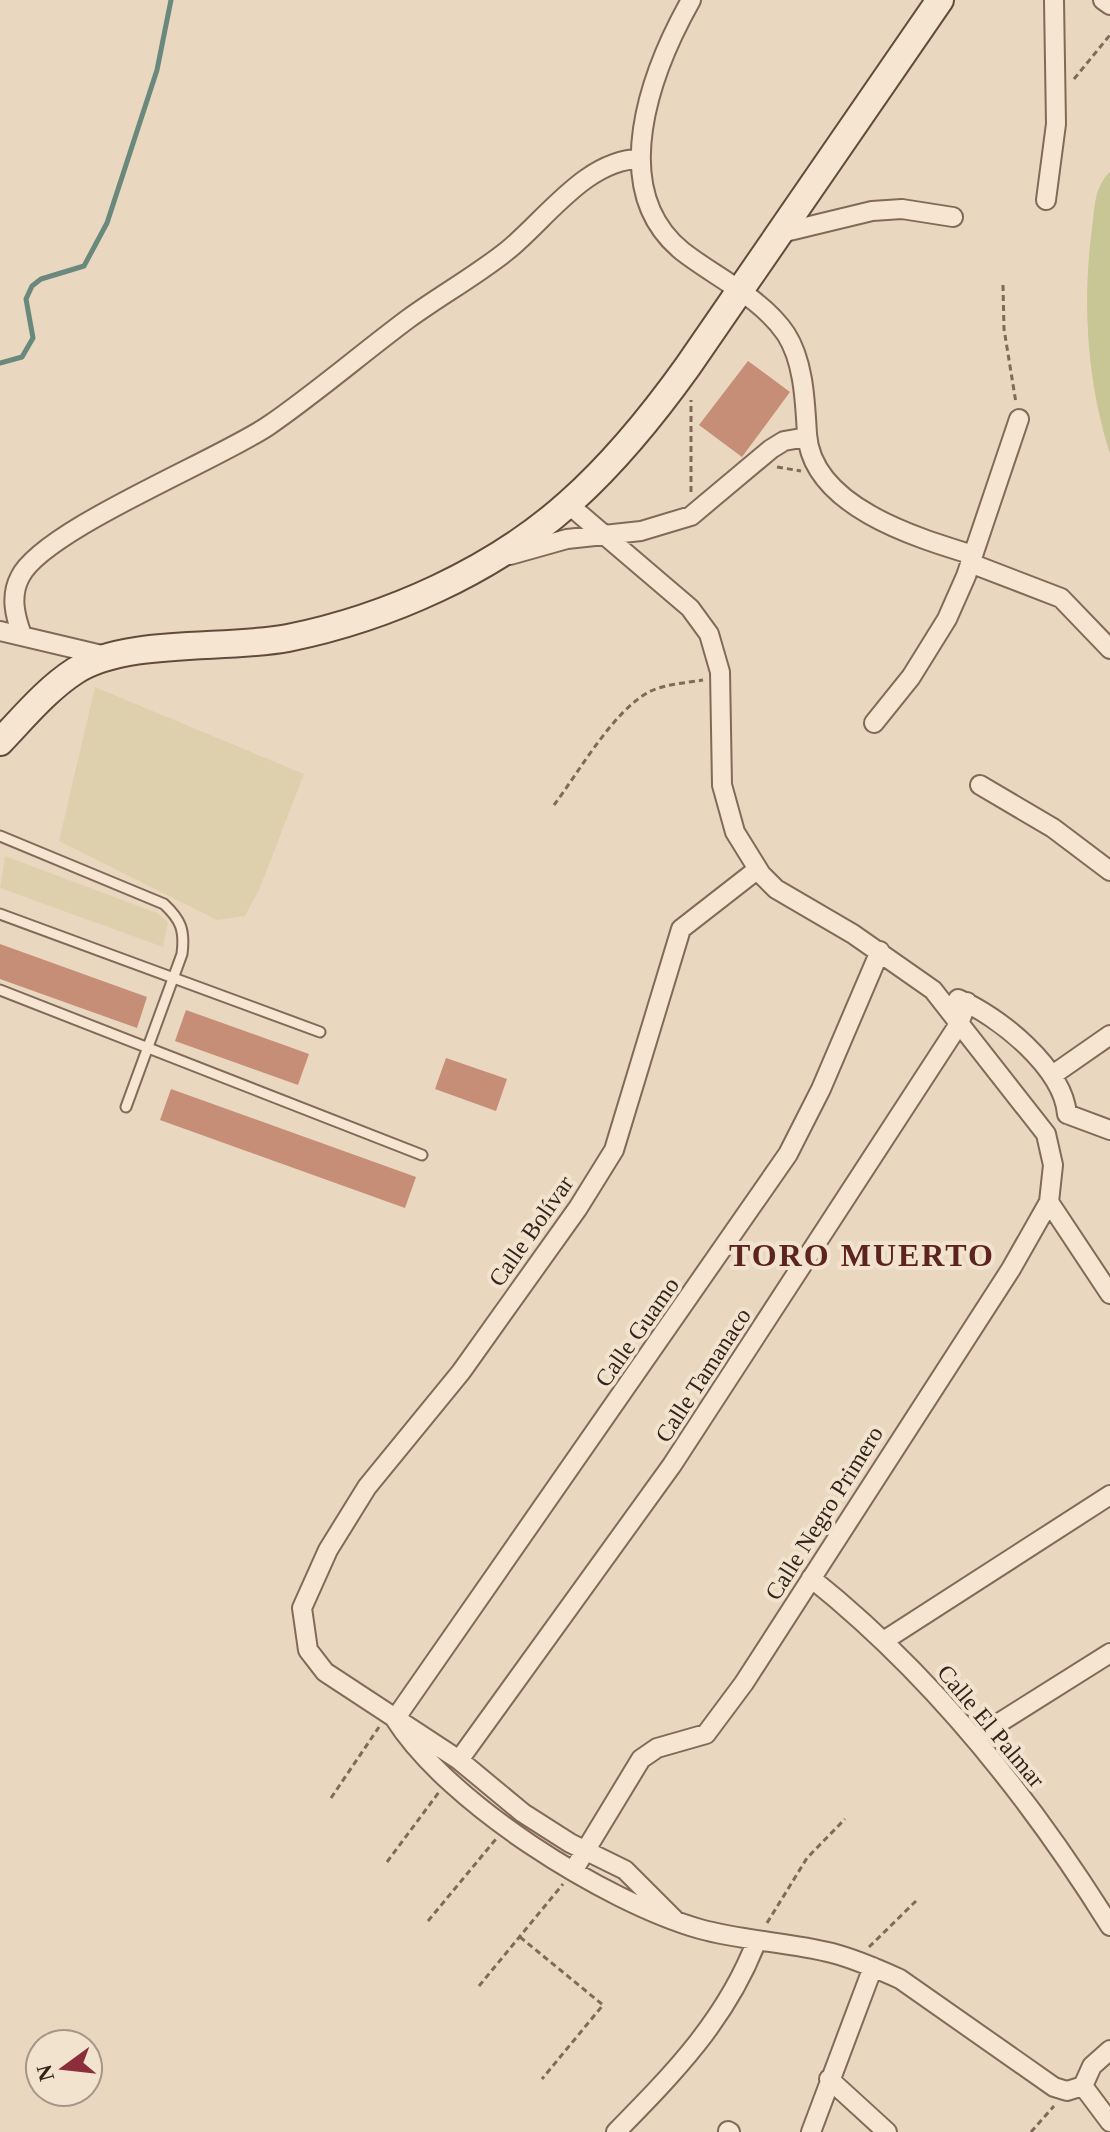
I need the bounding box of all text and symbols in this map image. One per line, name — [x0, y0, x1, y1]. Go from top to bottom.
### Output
street label: Calle Bolívar — [483, 1171, 579, 1291]
district label: TORO MUERTO — [729, 1237, 995, 1273]
street label: Calle Guamo — [590, 1272, 684, 1392]
street label: Calle Tamanaco — [650, 1303, 756, 1447]
street label: Calle Negro Primero — [760, 1421, 888, 1605]
street label: Calle El Palmar — [932, 1659, 1050, 1793]
north arrow — [24, 2028, 104, 2108]
text: N — [31, 2062, 59, 2084]

